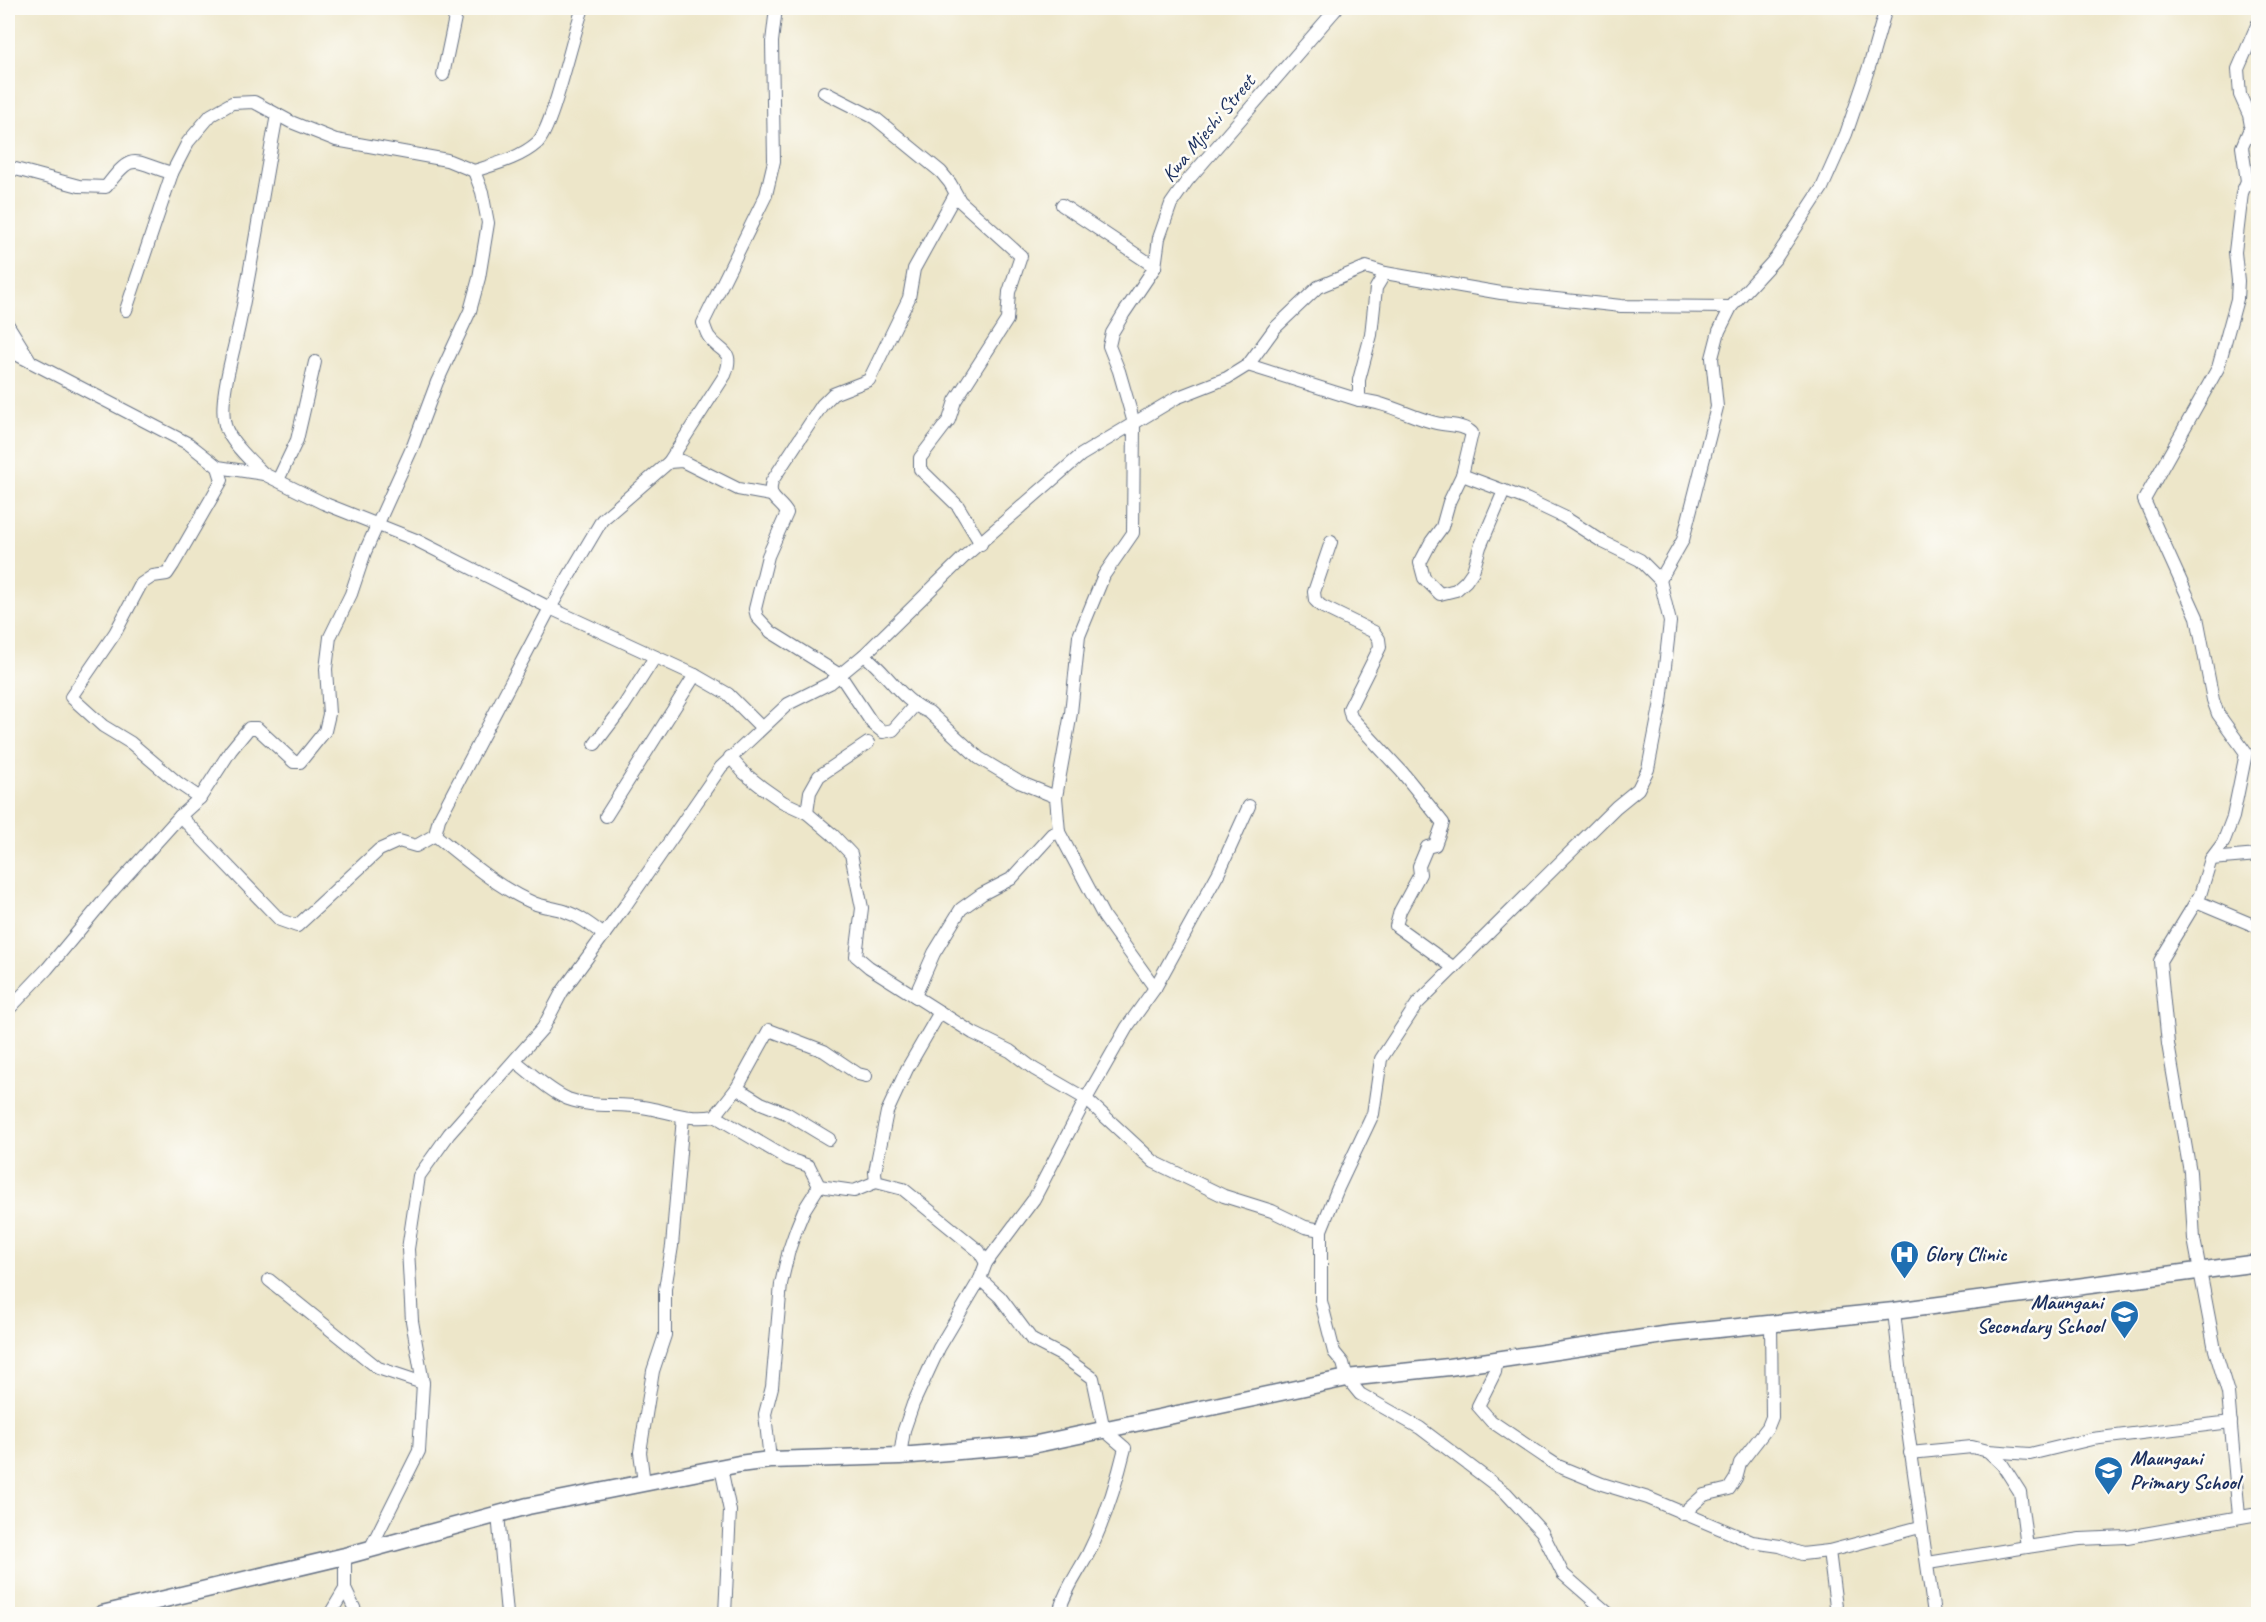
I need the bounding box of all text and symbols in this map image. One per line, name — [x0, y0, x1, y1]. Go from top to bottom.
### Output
street label: Kwa Mjeshi Street — [1156, 67, 1262, 187]
hospital icon: Glory Clinic — [1888, 1238, 1920, 1280]
place label: Glory Clinic — [1925, 1241, 2008, 1267]
place label: Maungani Secondary School — [1977, 1289, 2107, 1340]
school or university icon: Maungani Secondary School — [2108, 1298, 2140, 1340]
place label: Maungani Primary School — [2130, 1445, 2244, 1495]
school or university icon: Maungani Primary School — [2093, 1454, 2125, 1496]

